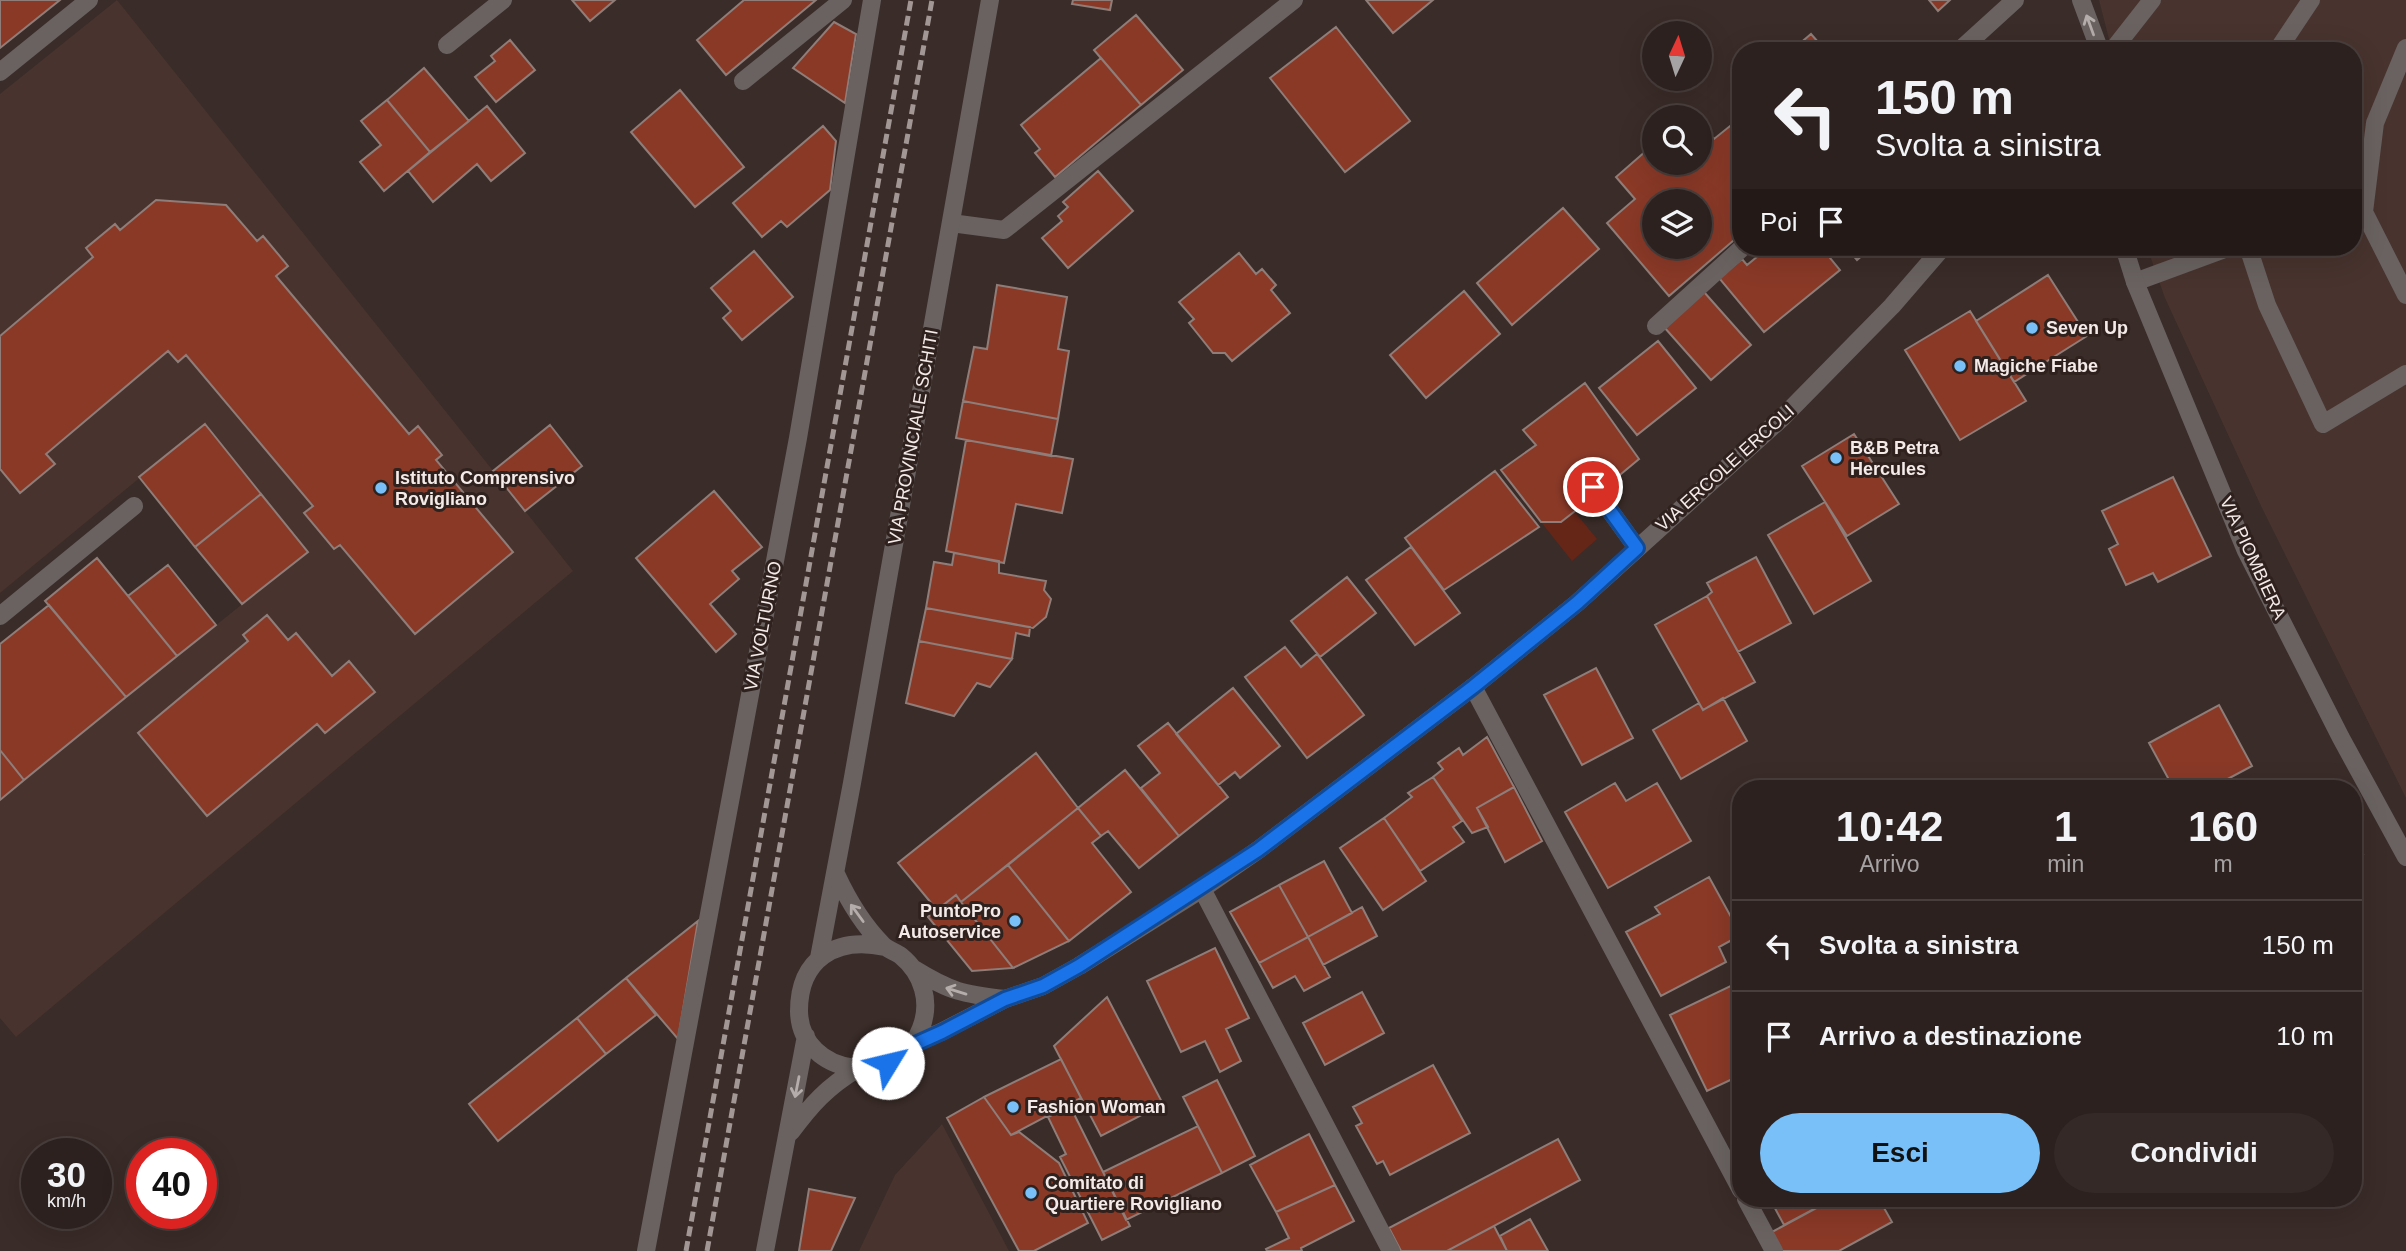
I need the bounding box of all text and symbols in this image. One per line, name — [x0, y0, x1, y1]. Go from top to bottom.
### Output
one-way arrow — [2083, 15, 2096, 37]
north arrow — [1642, 21, 1712, 91]
map controls — [1642, 21, 1712, 259]
icon: left — [1760, 70, 1851, 161]
text: 150 m — [1875, 70, 2014, 124]
button: search — [1642, 105, 1712, 175]
text: Svolta a sinistra — [1875, 127, 2101, 163]
button: layers — [1642, 189, 1712, 259]
icon: arrive — [1812, 203, 1850, 241]
text: Poi — [1760, 207, 1798, 237]
place label: Seven Up — [2046, 318, 2128, 338]
marker: Seven Up — [2024, 320, 2040, 336]
street label: VIA PROVINCIALE SCHITI — [884, 328, 942, 546]
place label: Magiche Fiabe — [1974, 356, 2098, 376]
marker: Magiche Fiabe — [1952, 358, 1968, 374]
street label: VIA ERCOLE ERCOLI — [1652, 401, 1798, 535]
place label: B&B Petra Hercules — [1850, 438, 1940, 479]
marker: B&B Petra Hercules — [1828, 450, 1844, 466]
pin — [1563, 457, 1623, 517]
place label: Istituto Comprensivo Rovigliano — [395, 468, 575, 509]
icon: arrive — [1574, 468, 1612, 506]
marker: Istituto Comprensivo Rovigliano — [373, 480, 389, 496]
street label: VIA PIOMBIERA — [2216, 493, 2290, 623]
street label: VIA VOLTURNO — [741, 559, 785, 693]
text: 10:42 — [1836, 803, 1943, 850]
text: 1 — [2054, 803, 2077, 850]
text: 160 — [2188, 803, 2258, 850]
text: Arrivo — [1860, 851, 1920, 877]
text: min — [2047, 851, 2084, 877]
text: m — [2214, 851, 2233, 877]
place label: PuntoPro Autoservice — [898, 901, 1001, 942]
one-way arrow — [850, 904, 865, 923]
marker: PuntoPro Autoservice — [1007, 913, 1023, 929]
icon: left — [1760, 927, 1798, 965]
text: Svolta a sinistra — [1819, 930, 2018, 960]
text: 150 m — [2262, 930, 2334, 960]
one-way arrow — [946, 983, 968, 996]
icon: arrive — [1760, 1018, 1798, 1056]
text: Arrivo a destinazione — [1819, 1021, 2082, 1051]
text: 10 m — [2276, 1021, 2334, 1051]
position arrow — [851, 1026, 925, 1100]
one-way arrow — [789, 1075, 803, 1098]
place label: Fashion Woman — [1027, 1097, 1166, 1117]
marker: Fashion Woman — [1005, 1099, 1021, 1115]
button: Esci — [1760, 1113, 2040, 1193]
button: Condividi — [2054, 1113, 2334, 1193]
speed limit sign: 40 — [126, 1138, 217, 1229]
text: 30 — [47, 1155, 86, 1194]
place label: Comitato di Quartiere Rovigliano — [1045, 1173, 1222, 1214]
marker: Comitato di Quartiere Rovigliano — [1023, 1185, 1039, 1201]
text: km/h — [47, 1191, 86, 1211]

